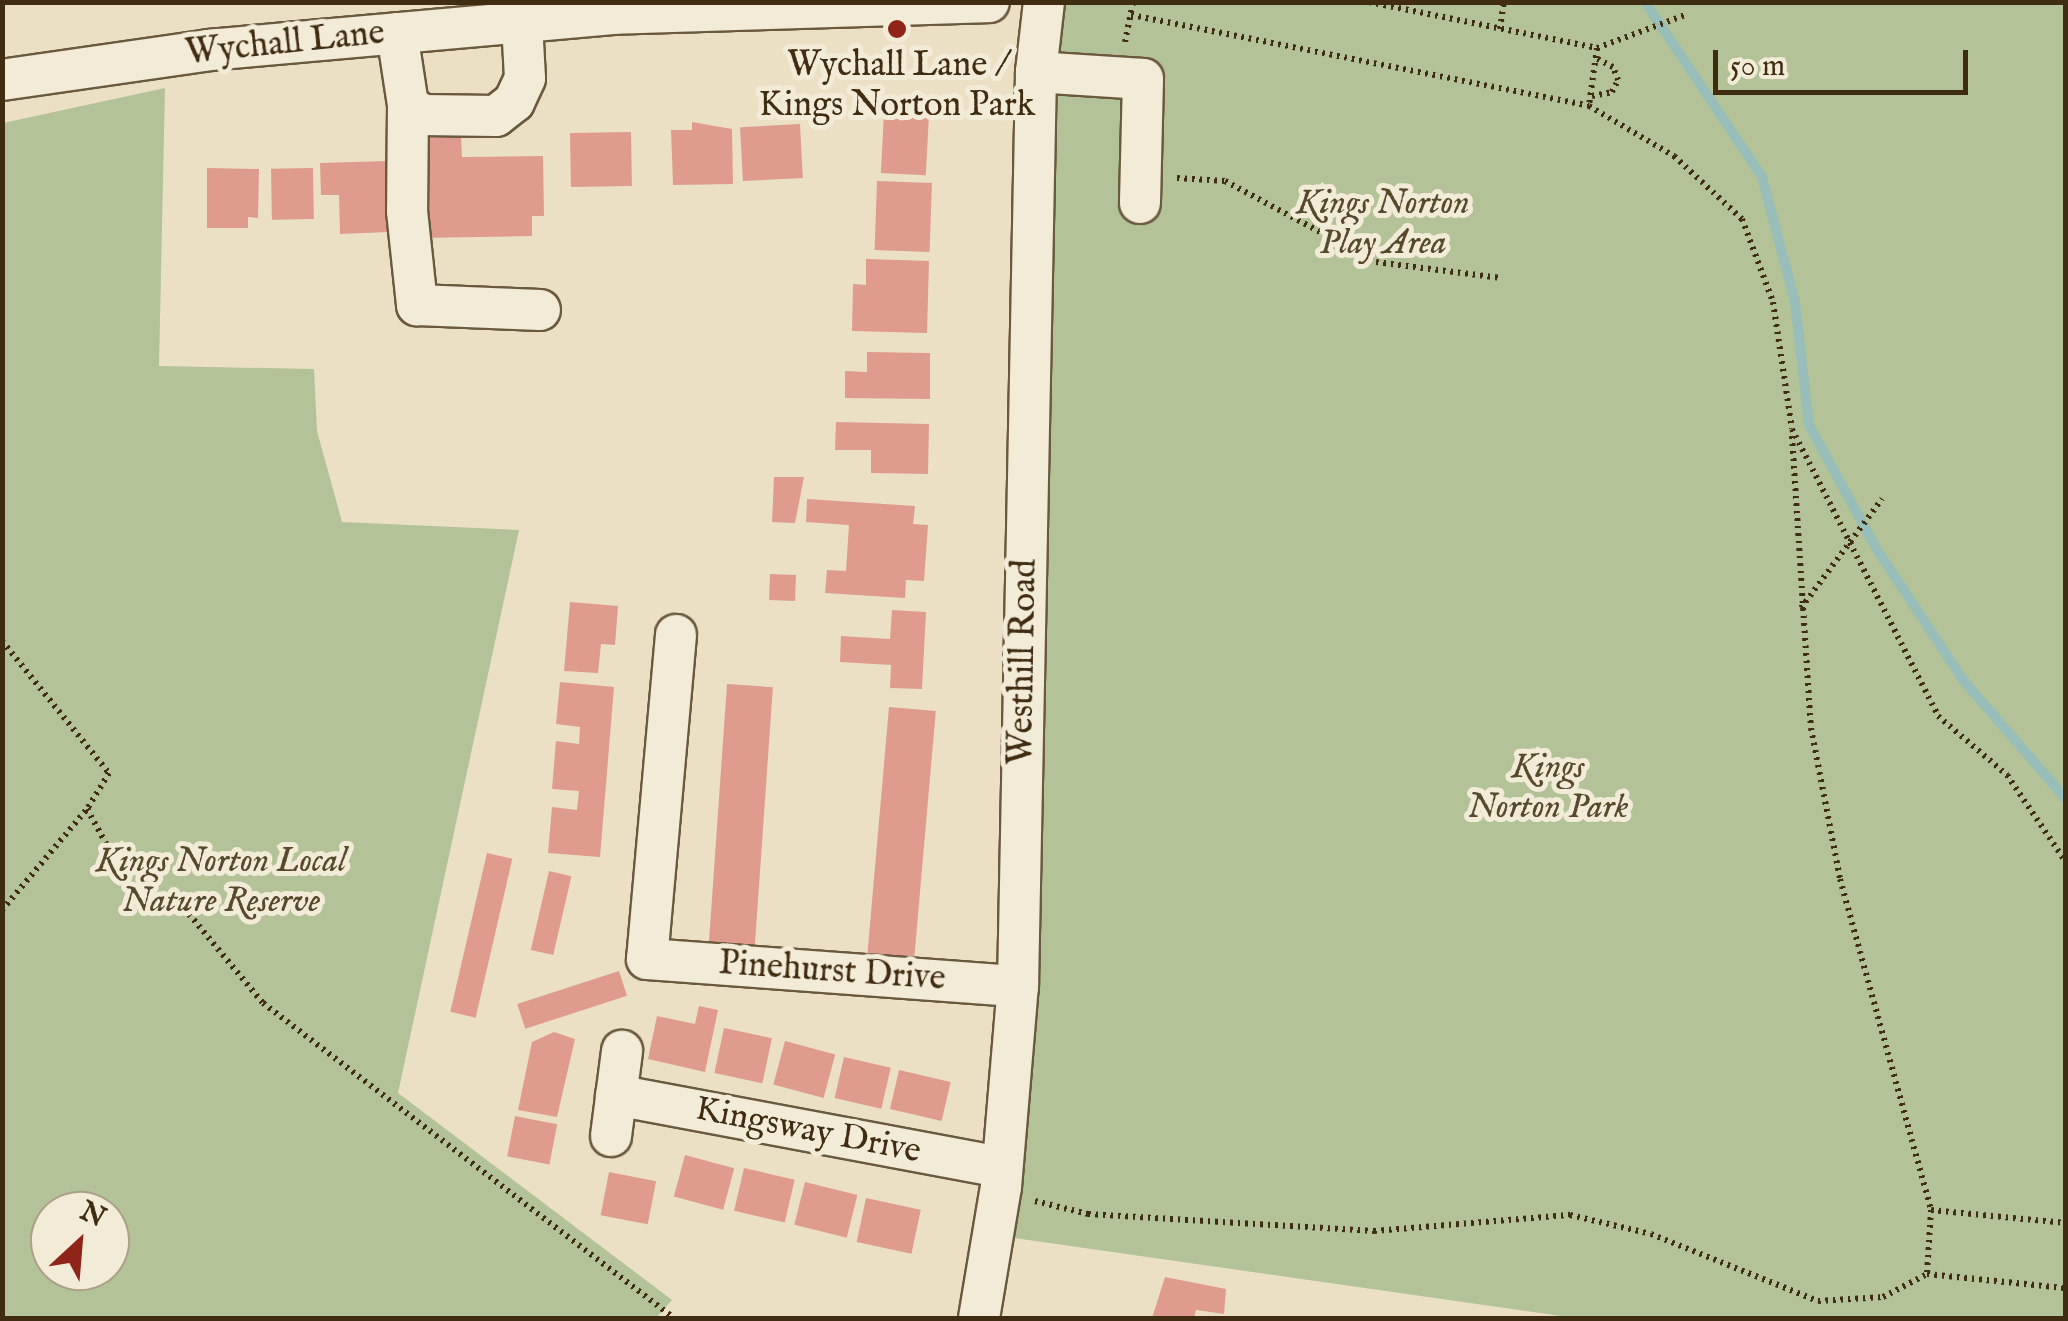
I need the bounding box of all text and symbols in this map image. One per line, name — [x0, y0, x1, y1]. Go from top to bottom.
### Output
street label: Wychall Lane — [183, 13, 387, 75]
marker: Wychall Lane / Kings Norton Park — [886, 18, 908, 40]
scale bar — [1718, 30, 1973, 92]
place label: Wychall Lane / Kings Norton Park — [759, 45, 1035, 127]
text: 50 m — [1730, 48, 1785, 86]
park label: Kings Norton Play Area — [1296, 183, 1470, 265]
street label: Westhill Road — [1001, 559, 1047, 765]
park label: Kings Norton Park — [1467, 747, 1629, 829]
park label: Kings Norton Local Nature Reserve — [96, 841, 346, 923]
street label: Pinehurst Drive — [717, 943, 947, 1001]
street label: Kingsway Drive — [692, 1089, 924, 1173]
north arrow — [30, 1191, 130, 1291]
text: N — [74, 1194, 111, 1236]

